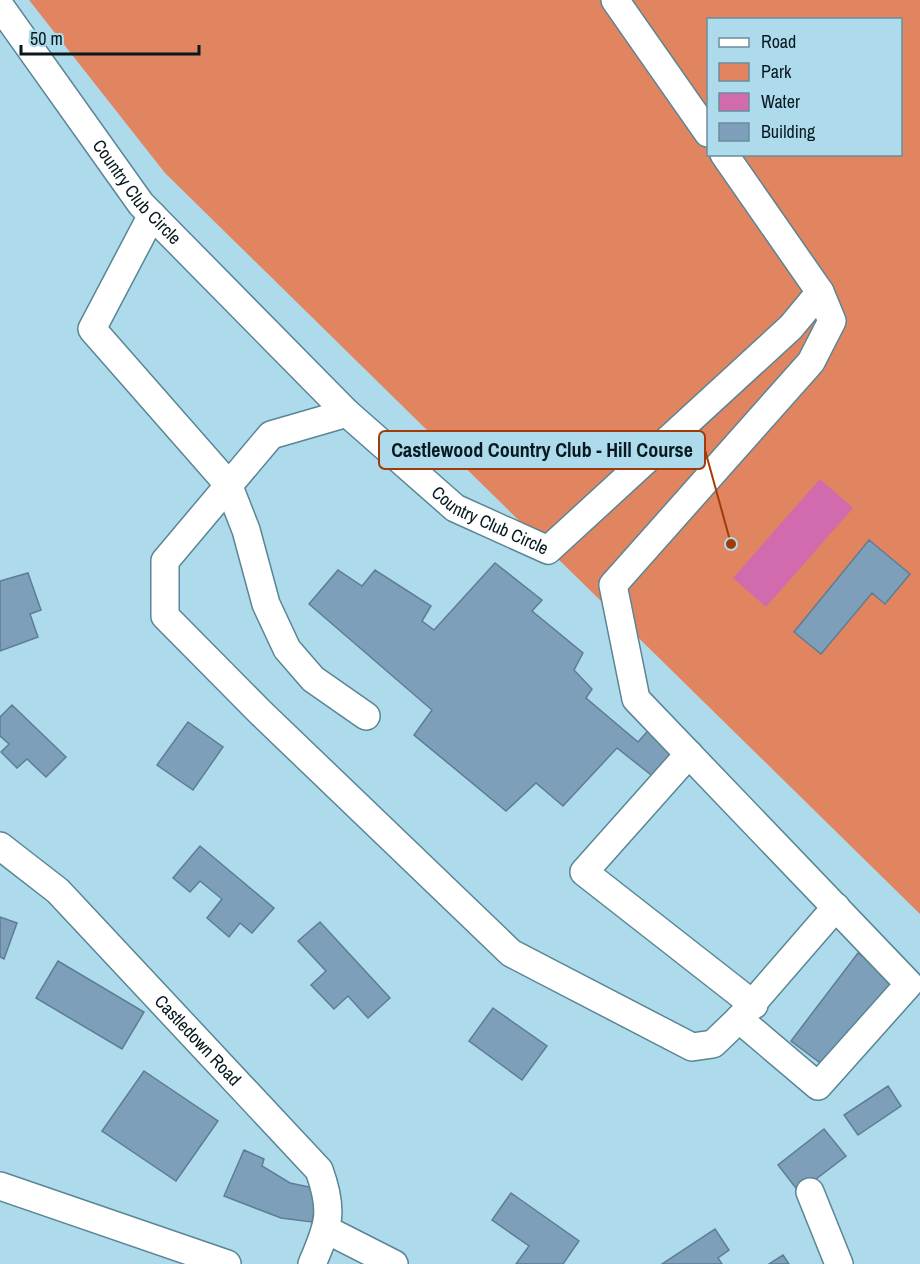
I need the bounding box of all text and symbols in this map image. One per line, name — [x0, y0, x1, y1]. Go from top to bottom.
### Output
scale bar — [21, 18, 200, 56]
legend — [707, 18, 902, 156]
text: 50 m — [30, 26, 63, 51]
text: Road — [761, 29, 796, 54]
text: Park — [761, 59, 792, 84]
text: Water — [761, 89, 800, 114]
text: Building — [761, 119, 816, 144]
street label: Country Club Circle — [87, 134, 187, 250]
callout: Castlewood Country Club - Hill Course — [379, 431, 705, 469]
text: Castlewood Country Club - Hill Course — [391, 436, 693, 463]
street label: Country Club Circle — [426, 480, 552, 561]
street label: Castledown Road — [149, 989, 247, 1091]

